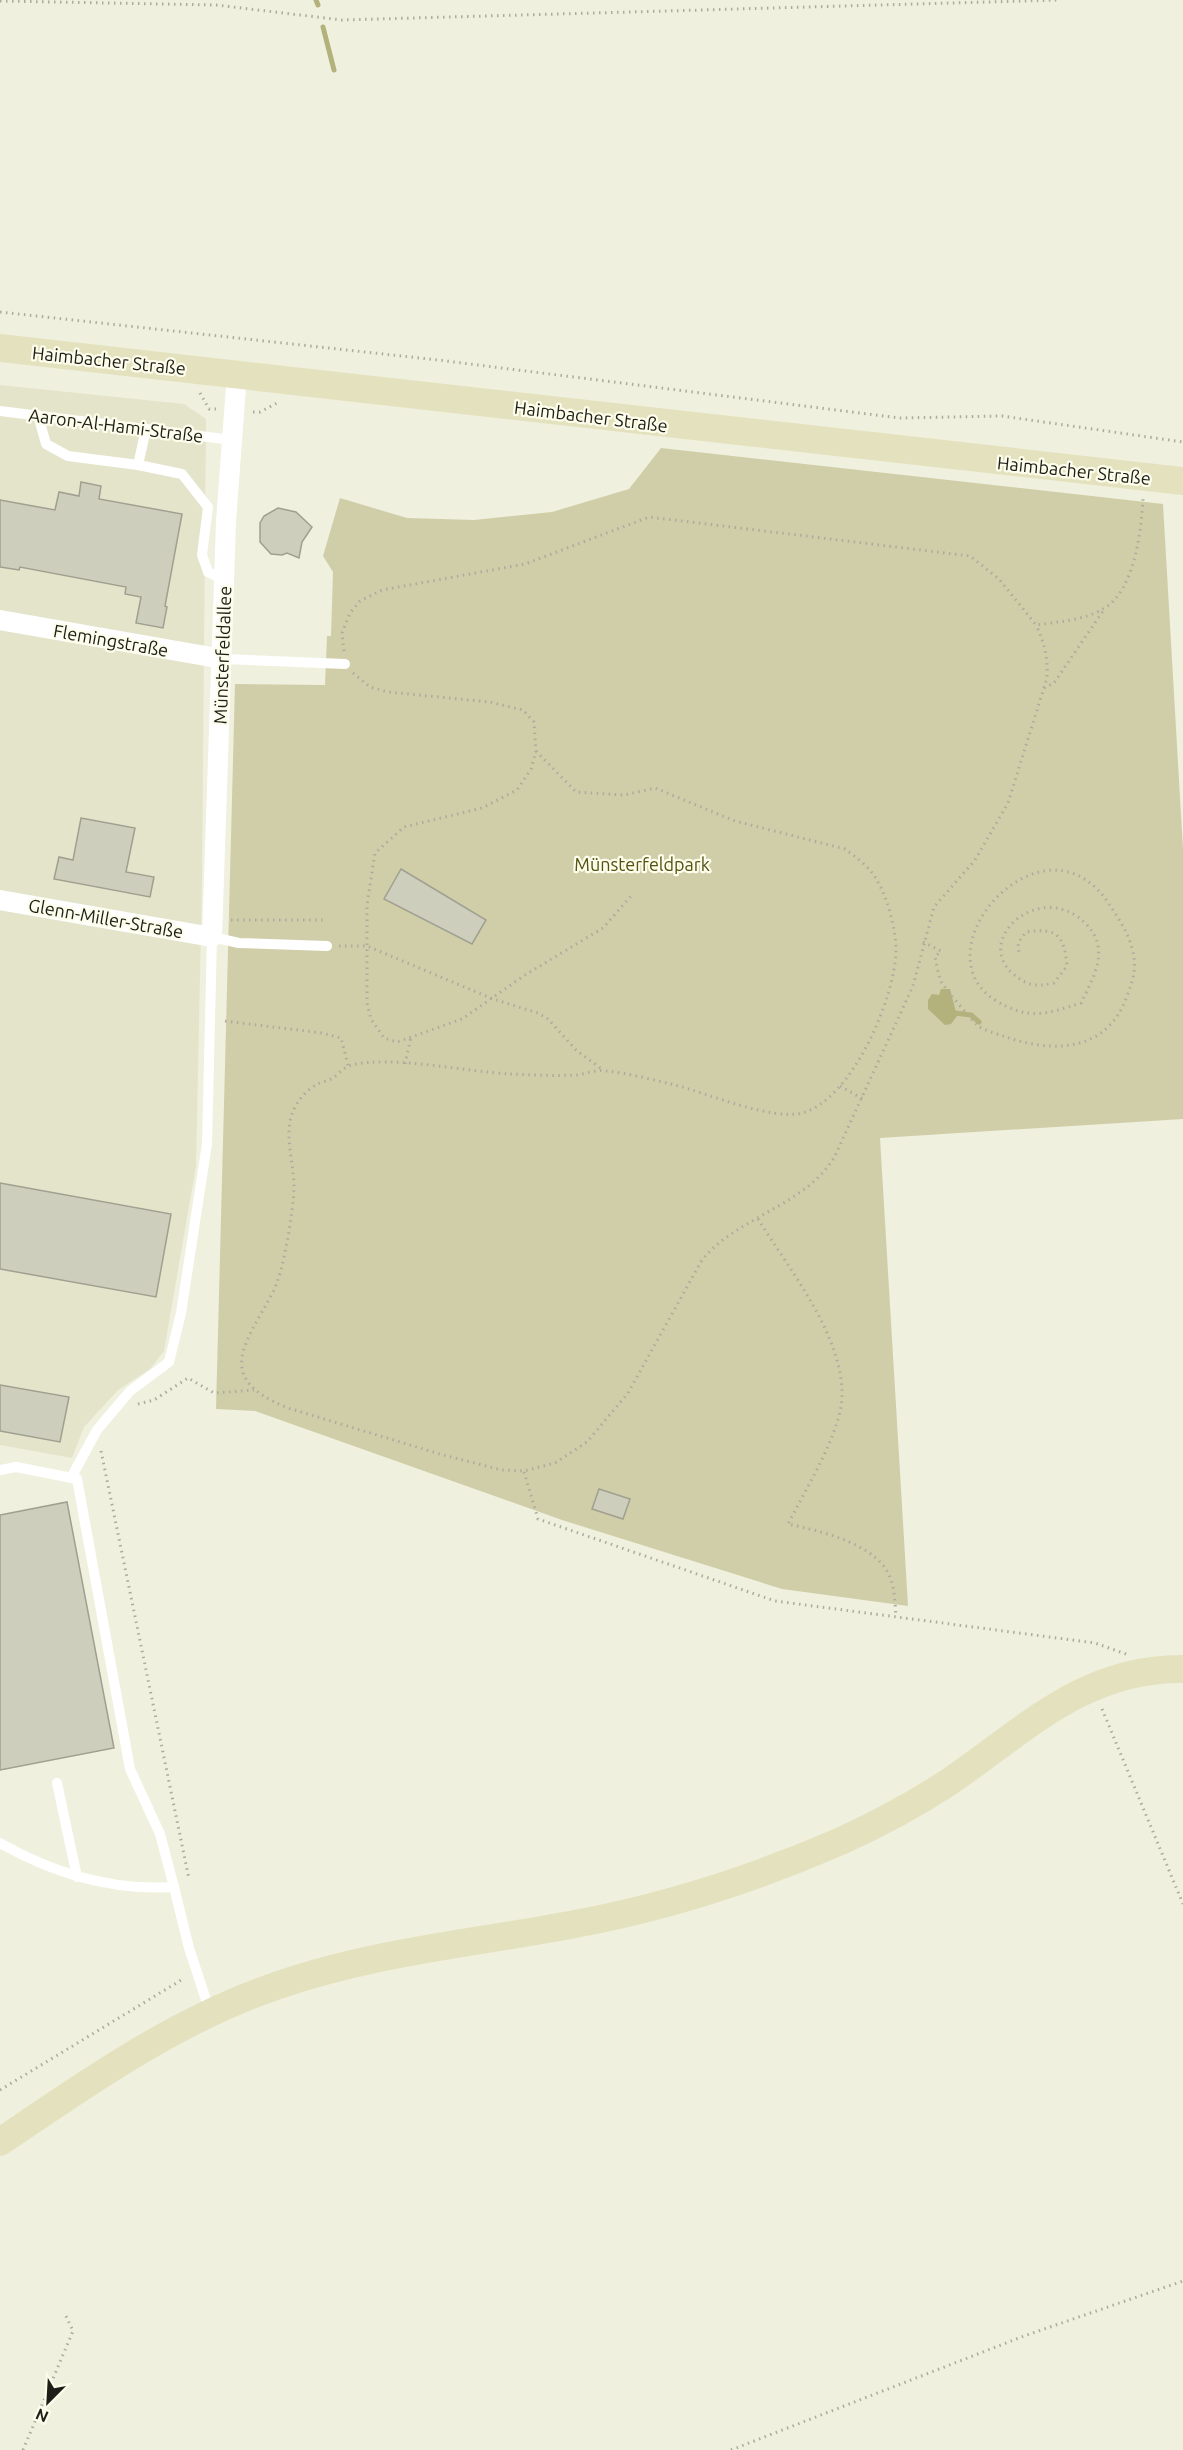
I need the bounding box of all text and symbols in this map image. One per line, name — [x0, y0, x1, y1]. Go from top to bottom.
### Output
street label: Haimbacher Straße — [31, 342, 187, 378]
street label: Haimbacher Straße — [513, 397, 669, 435]
street label: Aaron-Al-Hami-Straße — [28, 404, 204, 446]
street label: Haimbacher Straße — [996, 452, 1152, 488]
street label: Münsterfeldallee — [210, 585, 234, 725]
street label: Flemingstraße — [52, 620, 170, 660]
park label: Münsterfeldpark — [574, 854, 710, 874]
street label: Glenn-Miller-Straße — [27, 895, 185, 941]
north arrow — [18, 2372, 78, 2432]
text: N — [33, 2405, 51, 2426]

